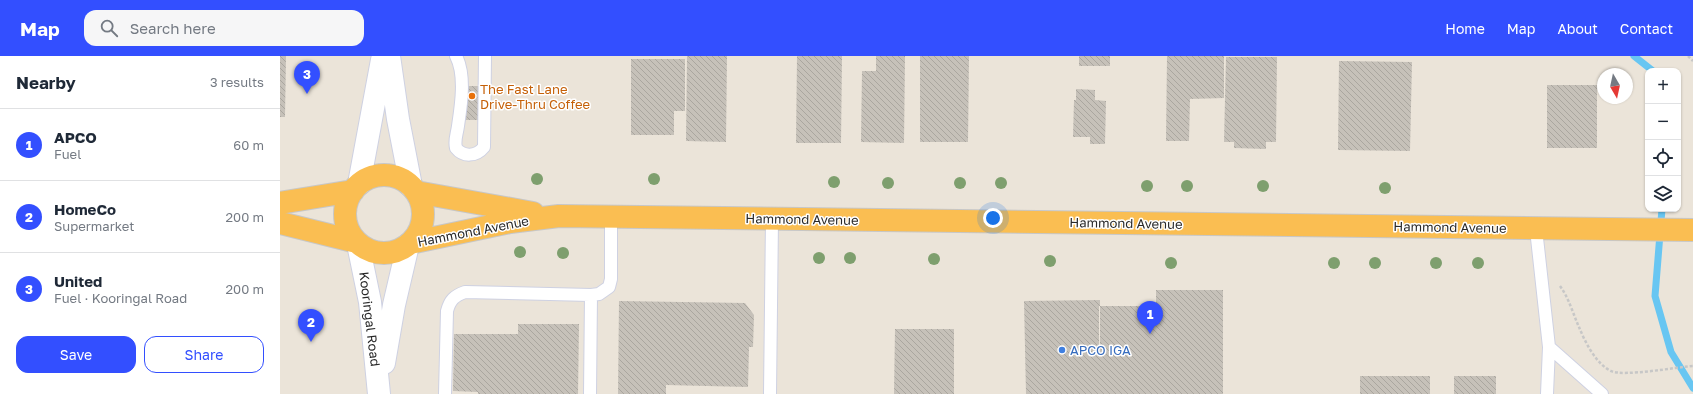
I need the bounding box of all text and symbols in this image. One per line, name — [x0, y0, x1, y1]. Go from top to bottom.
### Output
search box — [84, 10, 364, 46]
text: Map — [20, 17, 60, 40]
icon: search — [98, 17, 120, 39]
text: Search here — [130, 19, 216, 37]
text: Home — [1445, 20, 1485, 37]
text: Map — [1507, 20, 1535, 37]
text: About — [1557, 20, 1598, 37]
text: Contact — [1620, 20, 1673, 37]
pin: 3 — [294, 61, 320, 94]
north arrow — [1597, 68, 1633, 104]
map controls — [1645, 68, 1681, 212]
button: + — [1645, 68, 1681, 104]
text: Nearby — [16, 72, 76, 93]
text: 3 results — [210, 74, 264, 90]
place label: The Fast Lane Drive-Thru Coffee — [480, 81, 590, 112]
marker: The Fast Lane Drive-Thru Coffee — [467, 91, 477, 101]
button: − — [1645, 104, 1681, 140]
text: APCO — [54, 128, 97, 146]
text: 1 — [26, 137, 32, 153]
text: 60 m — [233, 137, 264, 153]
button: locate — [1645, 140, 1681, 176]
text: Fuel — [54, 146, 81, 162]
button: layers — [1645, 176, 1681, 212]
text: HomeCo — [54, 200, 116, 218]
your location — [983, 208, 1003, 228]
text: 2 — [25, 209, 33, 225]
text: 200 m — [226, 209, 264, 225]
street label: Hammond Avenue — [745, 210, 859, 228]
street label: Hammond Avenue — [416, 212, 530, 250]
street label: Hammond Avenue — [1069, 214, 1183, 232]
text: Supermarket — [54, 218, 135, 234]
street label: Hammond Avenue — [1393, 218, 1507, 236]
street label: Kooringal Road — [356, 271, 384, 367]
text: United — [54, 272, 102, 290]
text: 3 — [25, 281, 33, 297]
text: 200 m — [226, 281, 264, 297]
text: Fuel · Kooringal Road — [54, 290, 187, 306]
pin: 1 — [1137, 301, 1163, 334]
pin: 2 — [298, 309, 324, 342]
button: Save — [16, 336, 136, 373]
button: Share — [144, 336, 264, 373]
place label: APCO IGA — [1070, 342, 1131, 358]
marker: APCO IGA — [1057, 345, 1067, 355]

